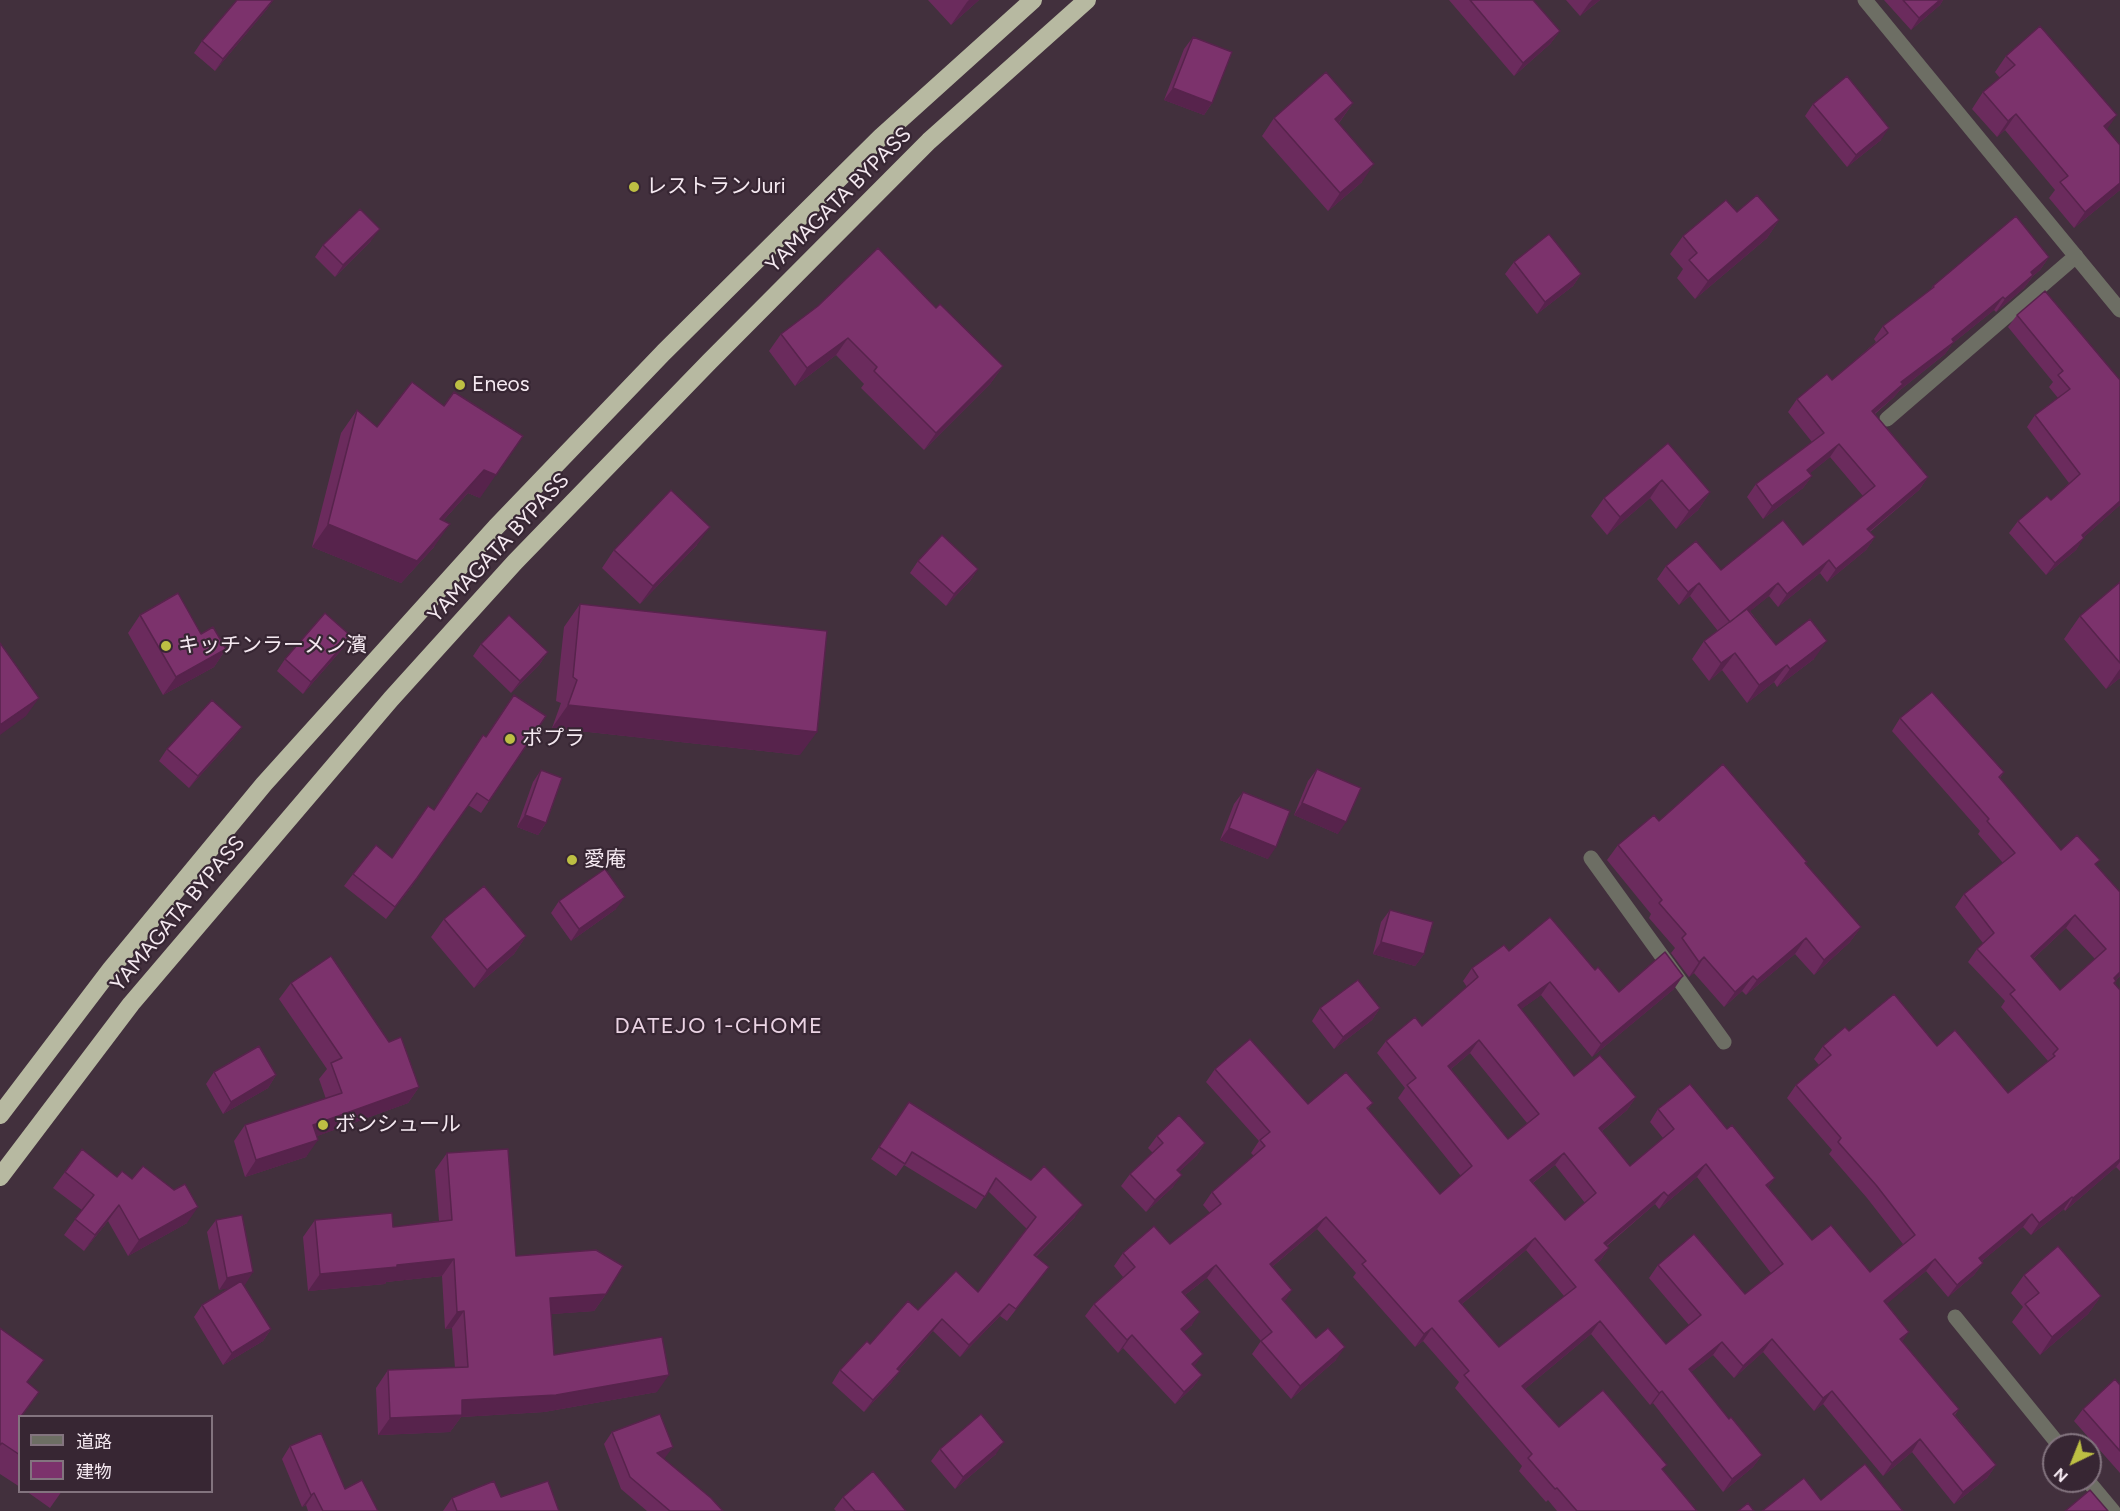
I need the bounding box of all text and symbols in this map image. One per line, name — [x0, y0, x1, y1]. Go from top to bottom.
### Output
street label: YAMAGATA BYPASS — [761, 122, 917, 278]
place label: レストランJuri — [646, 174, 786, 200]
marker: レストランJuri — [627, 180, 641, 194]
place label: Eneos — [472, 372, 530, 398]
marker: Eneos — [453, 378, 467, 392]
street label: YAMAGATA BYPASS — [423, 468, 575, 628]
place label: キッチンラーメン濱 — [178, 633, 367, 659]
marker: キッチンラーメン濱 — [159, 639, 173, 653]
place label: ポプラ — [522, 726, 585, 752]
marker: ポプラ — [503, 732, 517, 746]
street label: YAMAGATA BYPASS — [106, 831, 250, 997]
place label: 愛庵 — [584, 847, 626, 873]
marker: 愛庵 — [565, 853, 579, 867]
district label: DATEJO 1-CHOME — [614, 1014, 824, 1040]
place label: ボンシュール — [335, 1112, 461, 1138]
marker: ボンシュール — [316, 1118, 330, 1132]
legend — [18, 1415, 213, 1493]
text: 道路 — [76, 1431, 112, 1453]
north arrow — [2042, 1433, 2102, 1493]
text: 建物 — [76, 1461, 112, 1483]
text: N — [2050, 1464, 2072, 1486]

